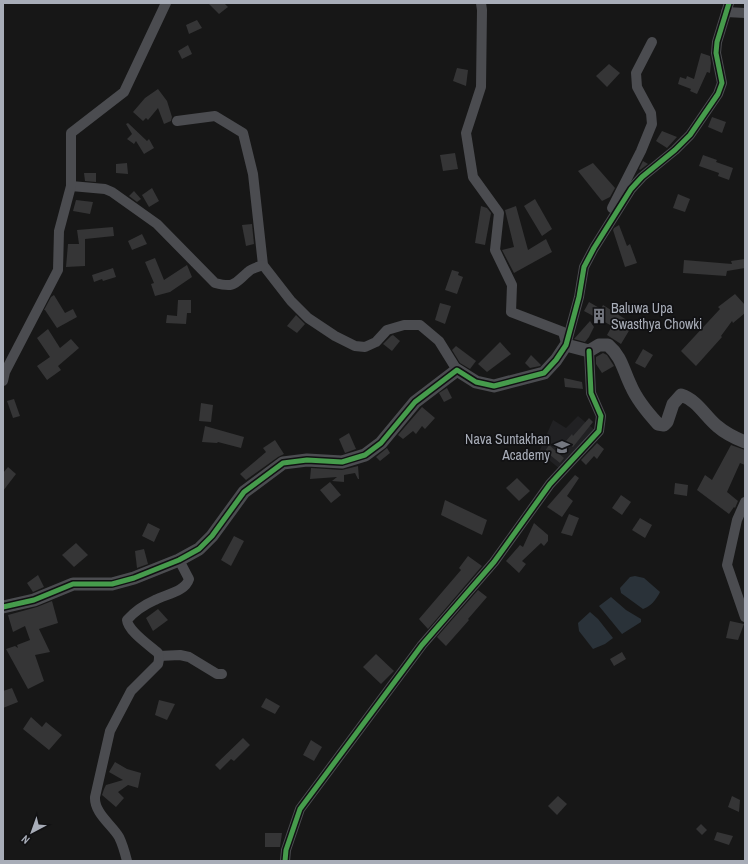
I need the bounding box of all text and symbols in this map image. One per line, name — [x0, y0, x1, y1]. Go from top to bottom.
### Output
place label: Baluwa Upa Swasthya Chowki — [611, 299, 702, 333]
building icon: Baluwa Upa Swasthya Chowki — [590, 307, 608, 325]
place label: Nava Suntakhan Academy — [465, 430, 550, 464]
school or university icon: Nava Suntakhan Academy — [553, 438, 571, 456]
north arrow — [12, 812, 52, 852]
text: N — [18, 832, 32, 847]

